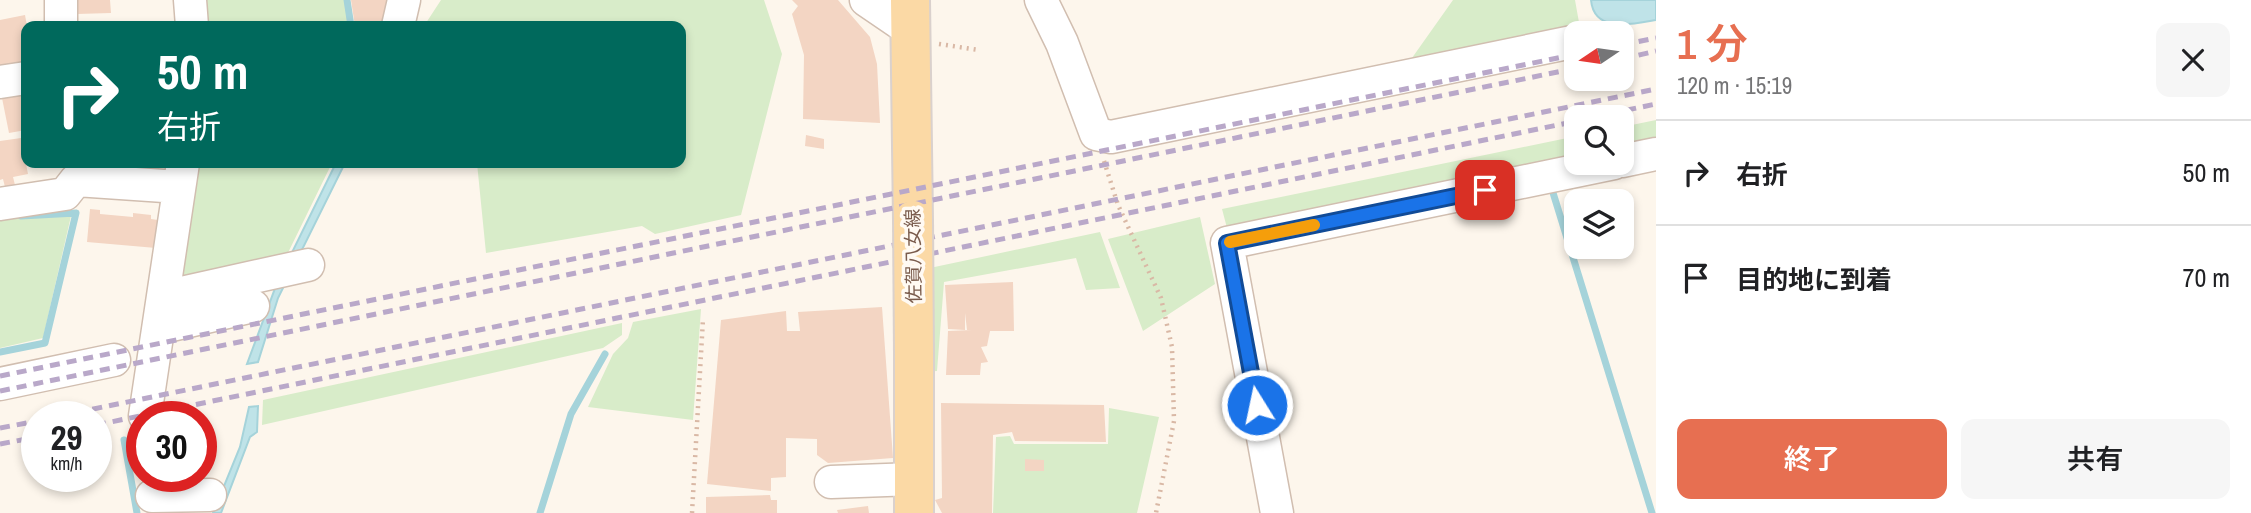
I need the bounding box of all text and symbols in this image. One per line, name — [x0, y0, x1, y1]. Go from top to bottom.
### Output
text: 1 分 — [1677, 16, 1748, 72]
north arrow — [1564, 21, 1634, 91]
map controls — [1564, 21, 1634, 259]
button: close — [2156, 23, 2230, 97]
text: 50 m — [157, 38, 249, 104]
icon: right — [42, 49, 133, 140]
text: 120 m · 15:19 — [1677, 70, 1792, 101]
text: 右折 — [157, 105, 221, 148]
button: search — [1564, 105, 1634, 175]
icon: right — [1677, 154, 1715, 192]
text: 50 m — [2183, 155, 2230, 190]
text: 右折 — [1736, 157, 1788, 192]
pin — [1455, 160, 1515, 220]
icon: arrive — [1466, 171, 1504, 209]
button: layers — [1564, 189, 1634, 259]
street label: 佐賀八女線 — [899, 208, 927, 304]
icon: arrive — [1677, 259, 1715, 297]
text: 70 m — [2183, 260, 2230, 295]
text: 目的地に到着 — [1736, 262, 1892, 297]
position arrow — [1220, 368, 1294, 442]
speed limit sign: 30 — [126, 401, 217, 492]
text: 29 — [51, 414, 82, 461]
button: 終了 — [1677, 419, 1947, 499]
button: 共有 — [1961, 419, 2230, 499]
text: km/h — [51, 451, 83, 476]

